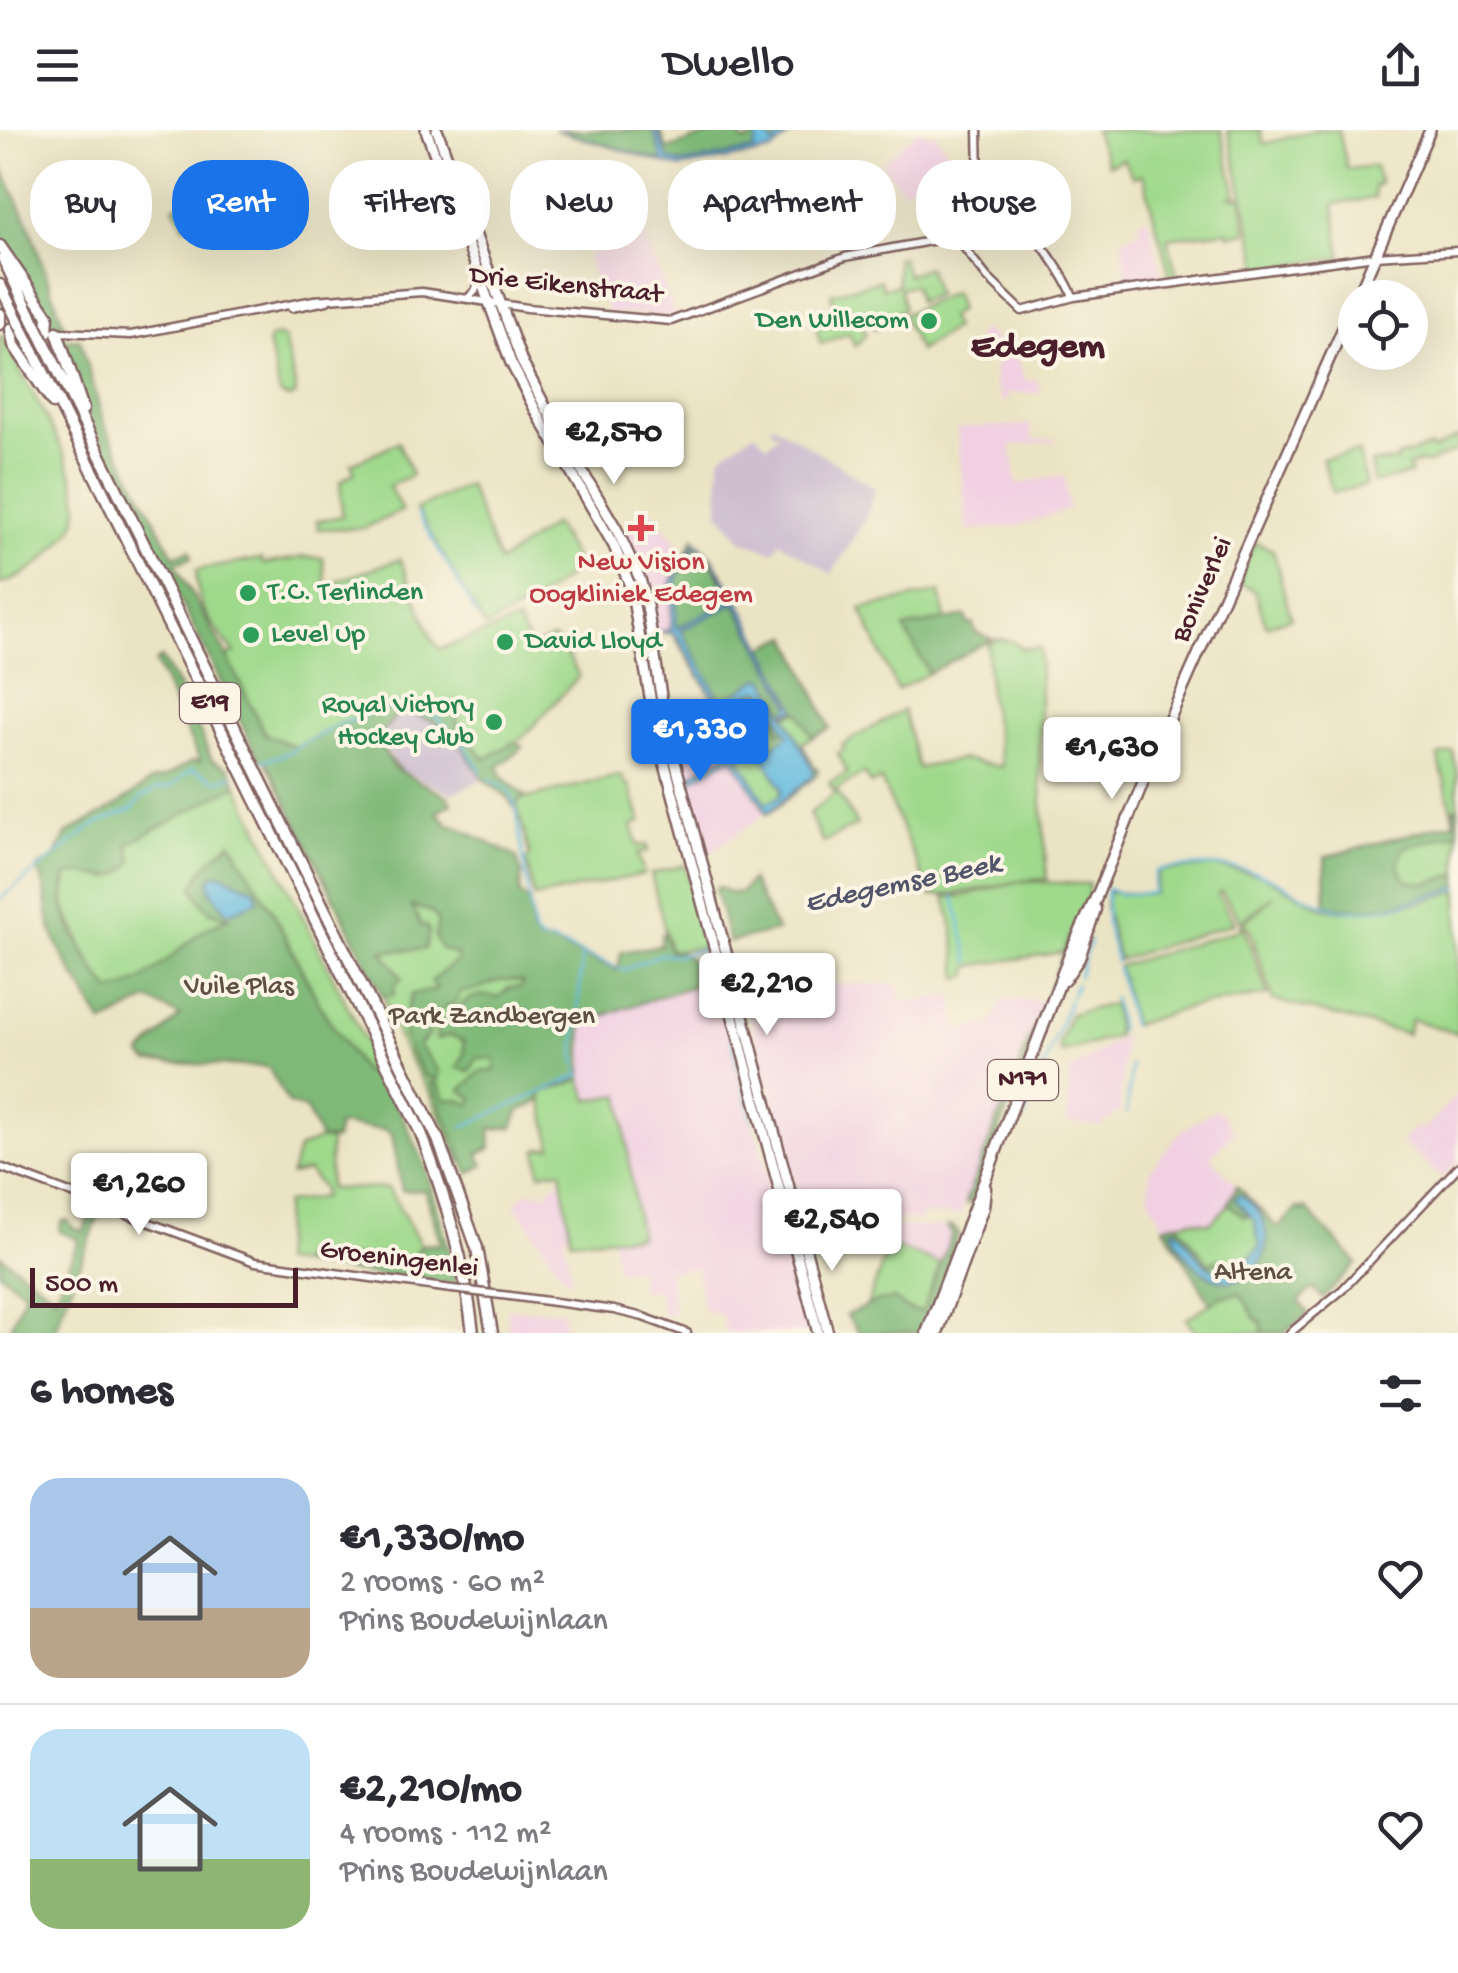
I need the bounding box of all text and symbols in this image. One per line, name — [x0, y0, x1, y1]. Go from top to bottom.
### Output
icon: menu — [30, 38, 85, 93]
icon: share — [1373, 38, 1428, 93]
text: Dwello — [664, 39, 794, 92]
chip: Buy — [30, 160, 152, 250]
chip: Rent — [172, 160, 309, 250]
chip: Filters — [329, 160, 490, 250]
chip: New — [510, 160, 648, 250]
chip: Apartment — [668, 160, 896, 250]
chip: House — [916, 160, 1071, 250]
street label: Drie Eikenstraat — [466, 259, 666, 313]
map controls — [1338, 280, 1428, 370]
button: locate — [1338, 280, 1428, 370]
place label: Den Willecom — [754, 305, 909, 338]
marker: Den Willecom — [918, 310, 940, 332]
district label: Edegem — [971, 326, 1105, 370]
pin: €2,570 — [533, 402, 695, 487]
text: €2,570 — [566, 415, 662, 453]
marker: New Vision Oogkliniek Edegem — [628, 515, 654, 541]
street label: Boniverlei — [1165, 532, 1241, 649]
place label: New Vision Oogkliniek Edegem — [529, 547, 753, 612]
place label: T.C. Terlinden — [266, 577, 424, 610]
marker: T.C. Terlinden — [237, 582, 259, 604]
place label: Level Up — [271, 619, 365, 652]
marker: Level Up — [240, 624, 262, 646]
place label: David Lloyd — [523, 626, 664, 659]
marker: David Lloyd — [494, 631, 516, 653]
road number: E19 — [180, 683, 240, 723]
place label: Royal Victory Hockey Club — [322, 690, 474, 755]
pin: €1,330 — [619, 699, 781, 784]
marker: Royal Victory Hockey Club — [483, 711, 505, 733]
text: €1,330 — [653, 712, 747, 750]
pin: €1,630 — [1031, 717, 1193, 802]
text: €1,630 — [1065, 730, 1159, 768]
water label: Edegemse Beek — [802, 847, 1006, 923]
pin: €2,210 — [686, 953, 848, 1038]
text: €2,210 — [721, 966, 813, 1004]
park label: Vuile Plas — [183, 971, 294, 1004]
park label: Park Zandbergen — [388, 1001, 596, 1034]
road number: N171 — [988, 1060, 1058, 1100]
pin: €1,260 — [58, 1153, 220, 1238]
text: €1,260 — [93, 1166, 185, 1204]
pin: €2,540 — [751, 1189, 913, 1274]
text: €2,540 — [785, 1202, 879, 1240]
street label: Groeningenlei — [318, 1234, 480, 1286]
park label: Altena — [1214, 1257, 1293, 1290]
scale bar — [30, 1263, 298, 1308]
text: 500 m — [45, 1269, 118, 1302]
icon: filters — [1373, 1366, 1428, 1421]
text: 6 homes — [30, 1369, 173, 1418]
text: €1,330/mo — [340, 1516, 524, 1565]
icon: home — [110, 1518, 230, 1638]
icon: heart — [1373, 1551, 1428, 1606]
text: 2 rooms · 60 m² — [340, 1565, 545, 1603]
text: Prins Boudewijnlaan — [340, 1603, 608, 1641]
text: €2,210/mo — [340, 1767, 522, 1816]
icon: home — [110, 1769, 230, 1889]
icon: heart — [1373, 1802, 1428, 1857]
text: 4 rooms · 112 m² — [340, 1816, 551, 1854]
text: Prins Boudewijnlaan — [340, 1854, 608, 1892]

